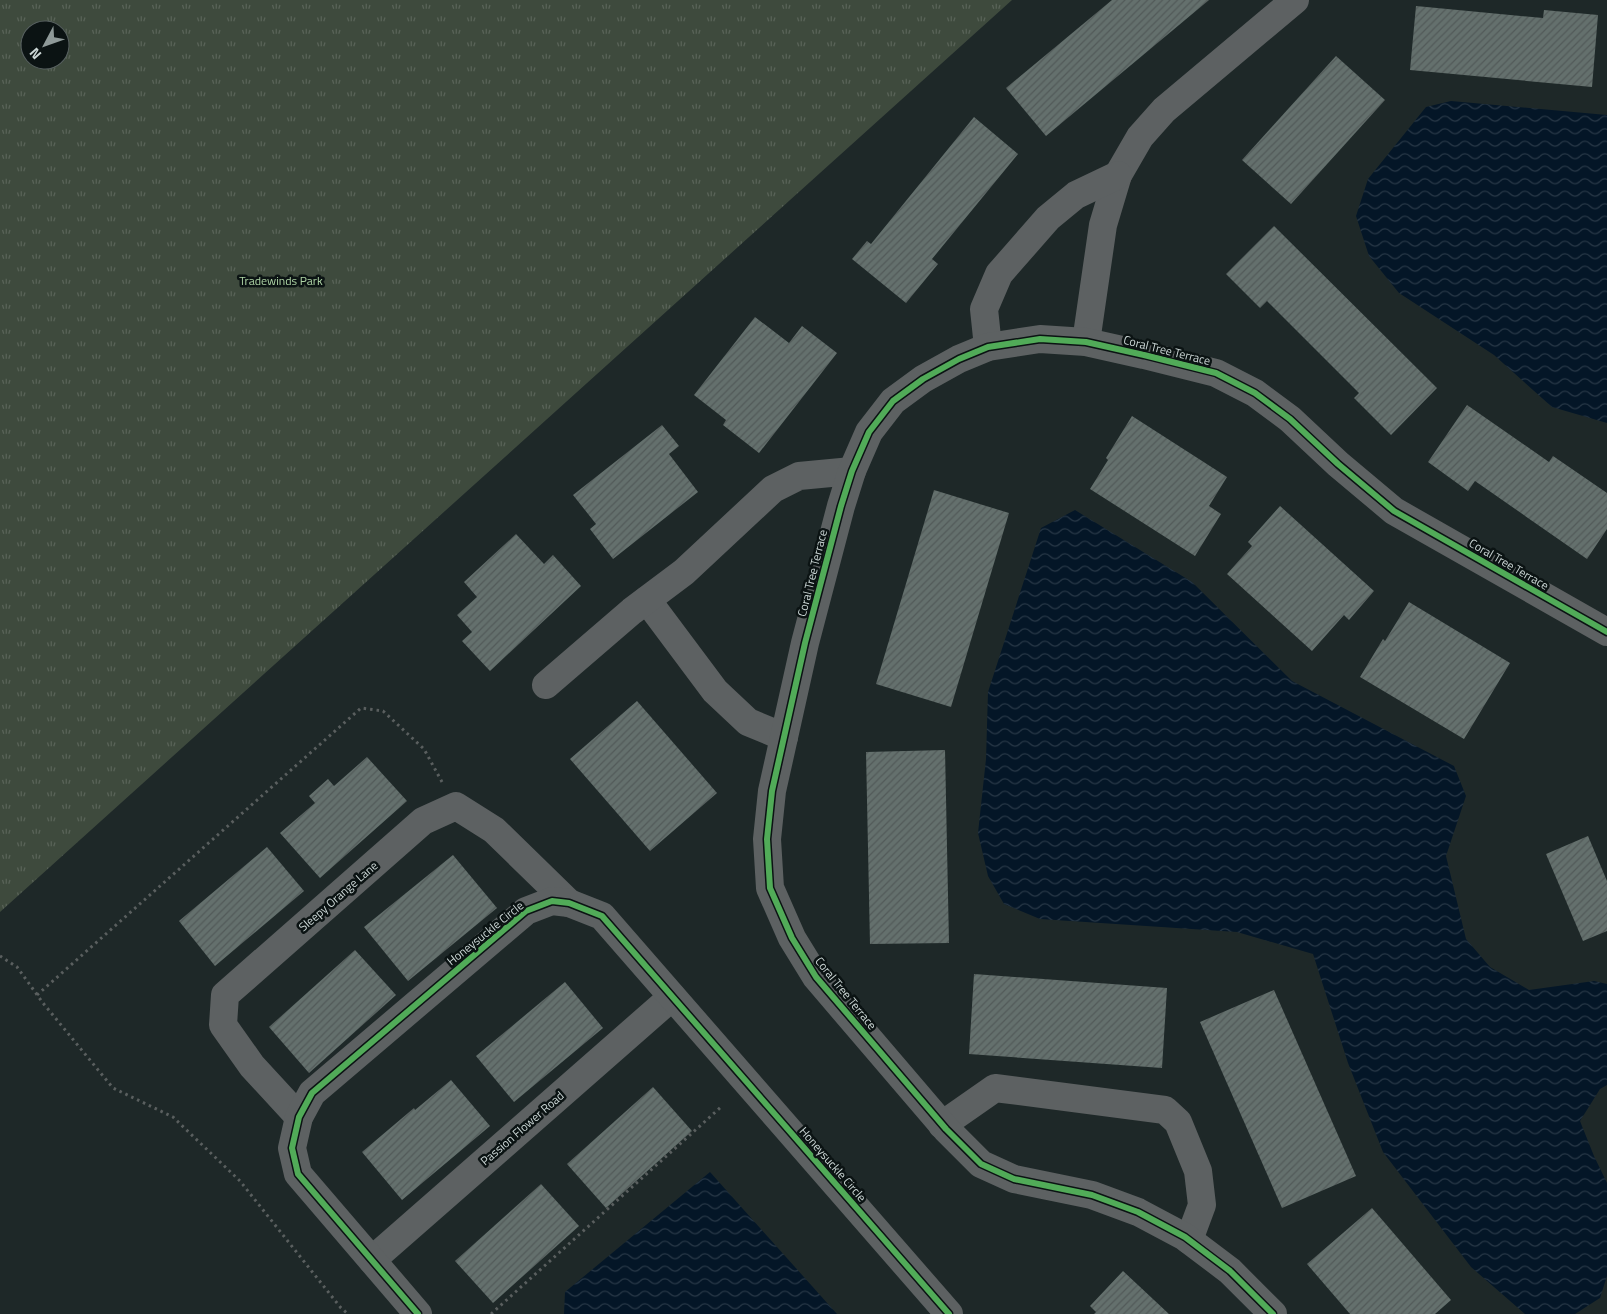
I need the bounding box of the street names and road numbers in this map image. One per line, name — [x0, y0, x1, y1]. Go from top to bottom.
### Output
street label: Coral Tree Terrace — [1121, 330, 1213, 370]
street label: Coral Tree Terrace — [792, 527, 832, 619]
street label: Coral Tree Terrace — [1466, 533, 1552, 595]
street label: Sleepy Orange Lane — [294, 856, 382, 936]
street label: Honeysuckle Circle — [442, 896, 528, 970]
street label: Coral Tree Terrace — [811, 952, 881, 1034]
street label: Passion Flower Road — [476, 1086, 568, 1170]
street label: Honeysuckle Circle — [795, 1122, 871, 1206]

